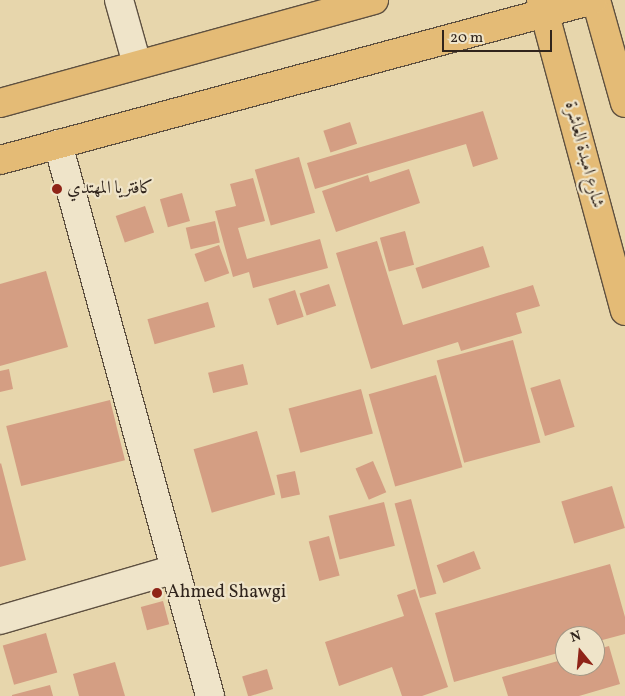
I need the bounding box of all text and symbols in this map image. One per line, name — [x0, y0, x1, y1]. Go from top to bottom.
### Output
scale bar — [445, 20, 555, 52]
text: 20 m — [450, 28, 483, 49]
street label: شارع امبدة العاشرة — [558, 99, 608, 211]
place label: كافتريا المهتدي — [67, 178, 153, 200]
marker: كافتريا المهتدي — [51, 183, 63, 195]
place label: Ahmed Shawgi — [167, 582, 286, 604]
marker: Ahmed Shawgi — [151, 587, 163, 599]
north arrow — [555, 626, 605, 676]
text: N — [568, 627, 583, 648]

